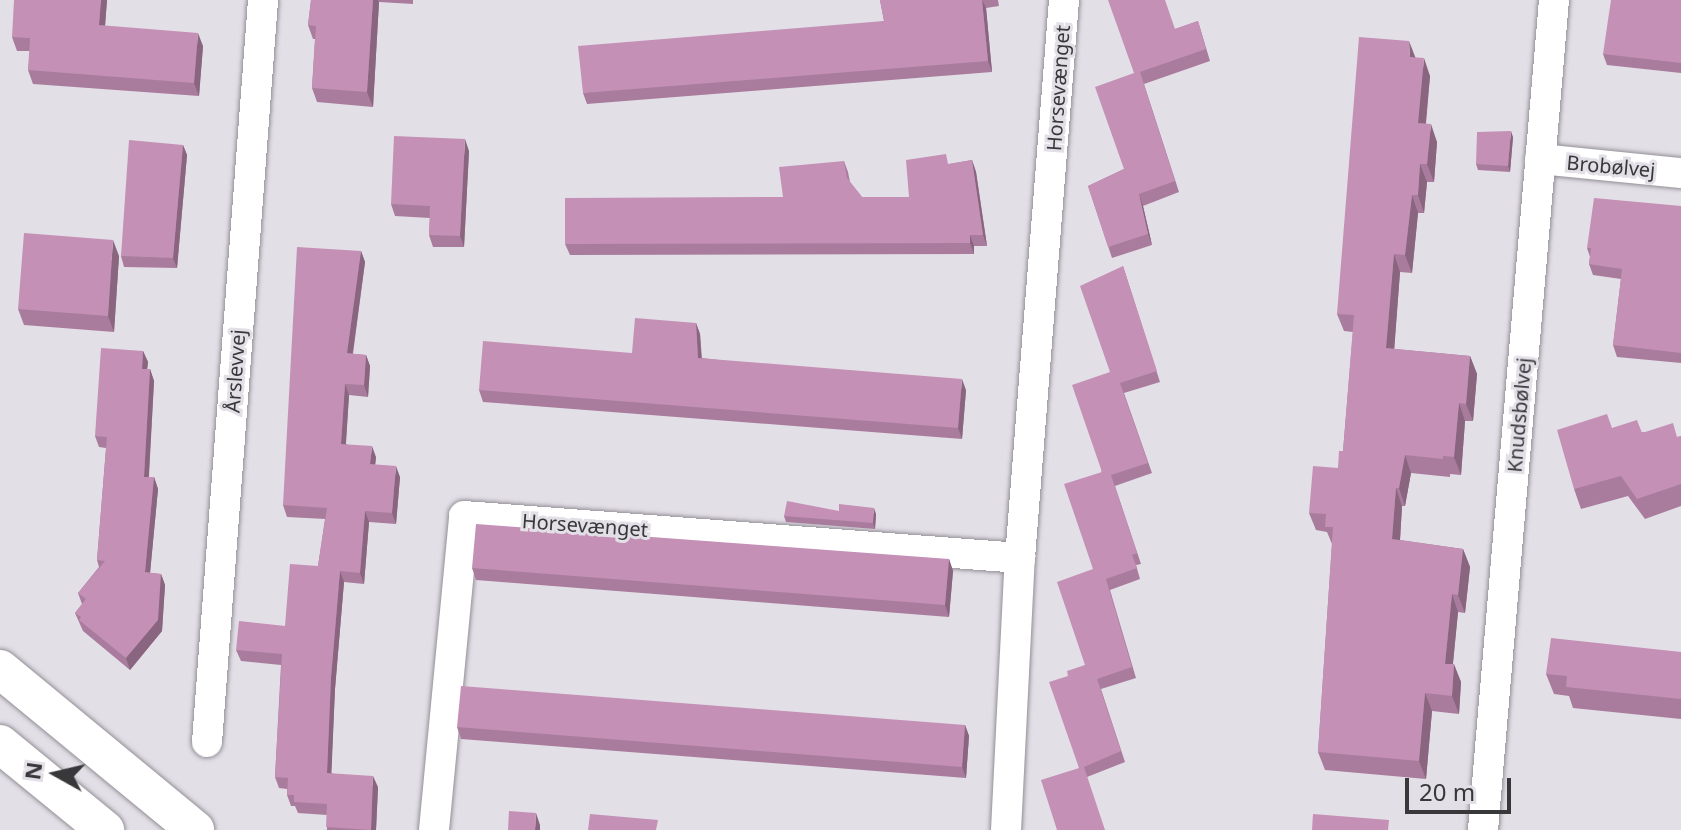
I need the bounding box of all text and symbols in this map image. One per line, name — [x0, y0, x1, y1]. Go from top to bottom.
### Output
street label: Horsevænget — [1042, 24, 1074, 152]
street label: Brobølvej — [1566, 150, 1656, 182]
street label: Årslevvej — [220, 329, 250, 413]
street label: Knudsbølvej — [1502, 357, 1536, 473]
street label: Horsevænget — [521, 509, 649, 541]
north arrow — [16, 734, 96, 814]
text: N — [16, 760, 48, 782]
scale bar — [1409, 762, 1515, 812]
text: 20 m — [1419, 775, 1475, 808]

